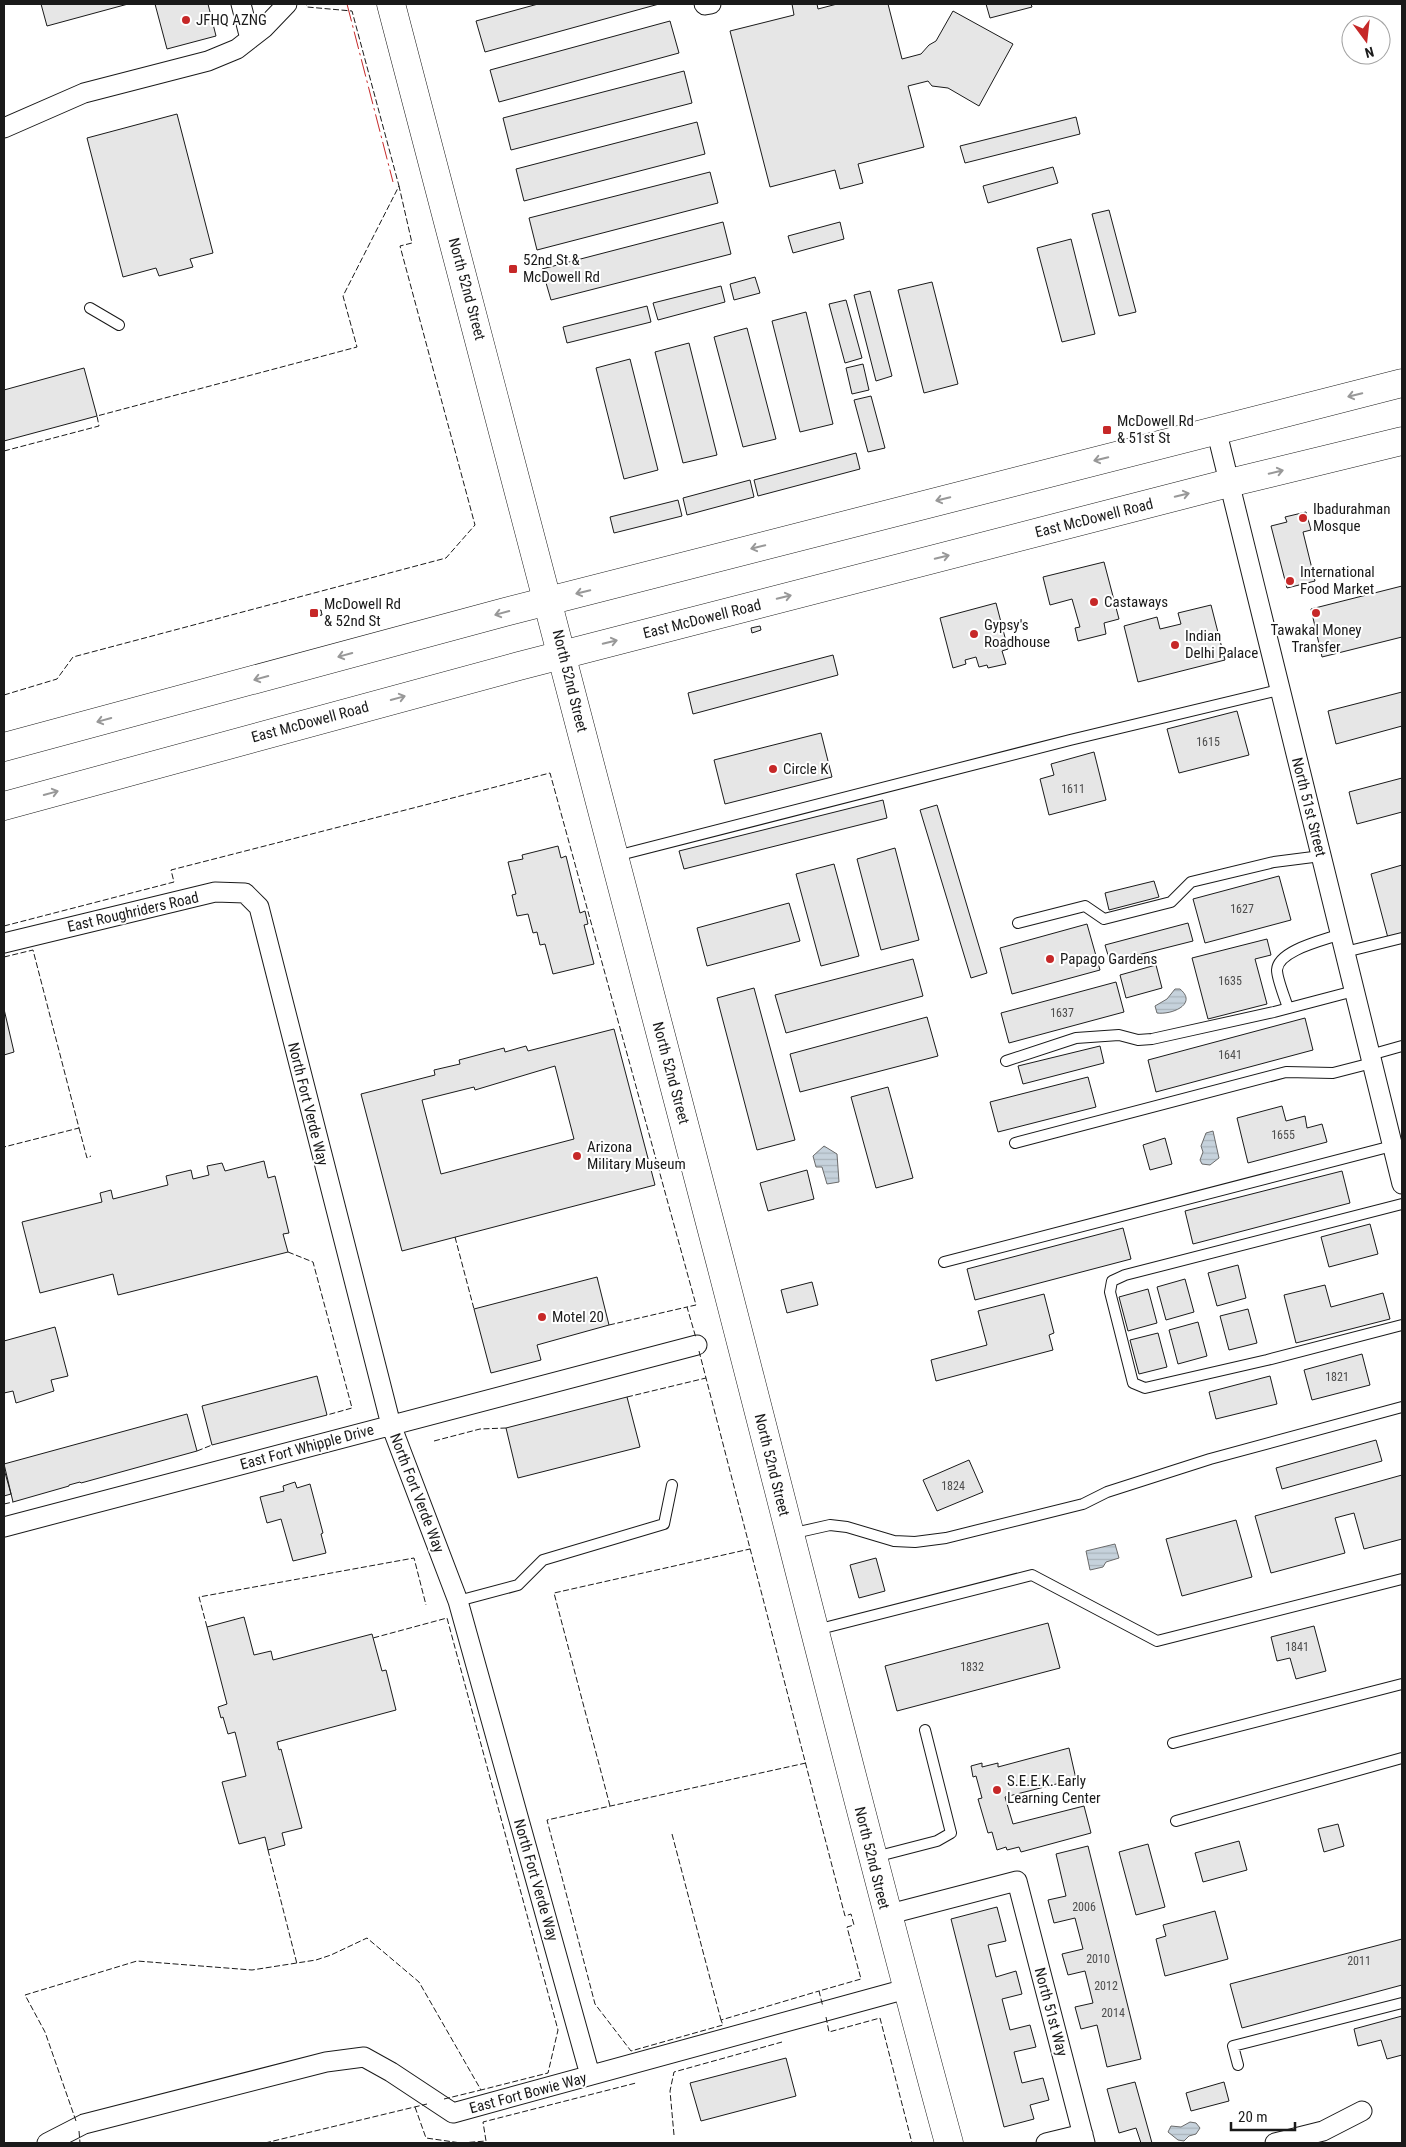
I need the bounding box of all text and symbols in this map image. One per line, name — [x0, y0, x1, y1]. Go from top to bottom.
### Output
place label: JFHQ AZNG — [196, 11, 267, 29]
marker: JFHQ AZNG — [180, 14, 192, 26]
north arrow — [1341, 15, 1391, 65]
text: N — [1363, 44, 1376, 61]
street label: North 52nd Street — [445, 236, 489, 342]
place label: 52nd St & McDowell Rd — [523, 251, 600, 286]
marker: 52nd St & McDowell Rd — [507, 263, 519, 275]
one-way arrow — [1347, 391, 1363, 400]
place label: McDowell Rd & 51st St — [1117, 412, 1194, 447]
marker: McDowell Rd & 51st St — [1101, 424, 1113, 436]
one-way arrow — [1093, 455, 1109, 464]
one-way arrow — [1268, 467, 1284, 476]
one-way arrow — [1173, 490, 1189, 500]
one-way arrow — [936, 495, 952, 505]
street label: East McDowell Road — [1033, 495, 1155, 541]
place label: Ibadurahman Mosque — [1313, 500, 1390, 535]
marker: Ibadurahman Mosque — [1297, 512, 1309, 524]
one-way arrow — [750, 543, 766, 552]
one-way arrow — [933, 552, 949, 561]
place label: International Food Market — [1300, 563, 1375, 598]
marker: International Food Market — [1284, 575, 1296, 587]
one-way arrow — [576, 588, 592, 597]
one-way arrow — [776, 592, 792, 601]
place label: Castaways — [1104, 593, 1168, 611]
place label: McDowell Rd & 52nd St — [324, 595, 401, 630]
street label: East McDowell Road — [641, 596, 763, 642]
marker: Castaways — [1088, 596, 1100, 608]
marker: McDowell Rd & 52nd St — [308, 607, 320, 619]
marker: Tawakal Money Transfer — [1310, 607, 1322, 619]
one-way arrow — [495, 609, 511, 618]
place label: Gypsy's Roadhouse — [984, 616, 1050, 651]
place label: Tawakal Money Transfer — [1270, 621, 1362, 656]
place label: Indian Delhi Palace — [1185, 627, 1258, 662]
street label: North 52nd Street — [549, 628, 591, 734]
marker: Gypsy's Roadhouse — [968, 628, 980, 640]
one-way arrow — [602, 637, 618, 646]
marker: Indian Delhi Palace — [1169, 639, 1181, 651]
one-way arrow — [338, 651, 354, 660]
one-way arrow — [253, 673, 269, 683]
one-way arrow — [390, 693, 406, 703]
street label: East McDowell Road — [249, 698, 371, 746]
one-way arrow — [96, 716, 112, 725]
house number: 1615 — [1196, 735, 1220, 749]
street label: North 51st Street — [1288, 756, 1330, 858]
place label: Circle K — [783, 760, 829, 778]
marker: Circle K — [767, 763, 779, 775]
house number: 1611 — [1061, 782, 1085, 796]
one-way arrow — [42, 788, 58, 797]
street label: East Roughriders Road — [66, 888, 200, 936]
house number: 1627 — [1230, 902, 1254, 916]
place label: Papago Gardens — [1060, 950, 1158, 968]
marker: Papago Gardens — [1044, 953, 1056, 965]
house number: 1635 — [1218, 974, 1242, 988]
house number: 1637 — [1050, 1006, 1074, 1020]
street label: North 52nd Street — [649, 1020, 693, 1126]
street label: North Fort Verde Way — [284, 1041, 332, 1167]
house number: 1641 — [1218, 1048, 1242, 1062]
house number: 1655 — [1271, 1128, 1295, 1142]
place label: Arizona Military Museum — [587, 1138, 686, 1173]
marker: Arizona Military Museum — [571, 1150, 583, 1162]
place label: Motel 20 — [552, 1308, 604, 1326]
marker: Motel 20 — [536, 1311, 548, 1323]
house number: 1821 — [1325, 1370, 1349, 1384]
street label: North 52nd Street — [751, 1412, 793, 1518]
street label: East Fort Whipple Drive — [238, 1421, 376, 1473]
street label: North Fort Verde Way — [386, 1431, 448, 1555]
house number: 1824 — [941, 1479, 965, 1493]
house number: 1841 — [1285, 1640, 1309, 1654]
house number: 1832 — [960, 1660, 984, 1674]
place label: S.E.E.K. Early Learning Center — [1007, 1772, 1101, 1807]
marker: S.E.E.K. Early Learning Center — [991, 1784, 1003, 1796]
street label: North 52nd Street — [851, 1805, 893, 1911]
street label: North Fort Verde Way — [510, 1817, 562, 1943]
house number: 2006 — [1072, 1900, 1096, 1914]
house number: 2010 — [1086, 1952, 1110, 1966]
house number: 2011 — [1347, 1954, 1371, 1968]
street label: North 51st Way — [1031, 1966, 1071, 2058]
house number: 2012 — [1094, 1979, 1118, 1993]
house number: 2014 — [1101, 2006, 1125, 2020]
street label: East Fort Bowie Way — [467, 2069, 589, 2117]
scale bar — [1231, 2100, 1295, 2132]
text: 20 m — [1238, 2108, 1268, 2126]

